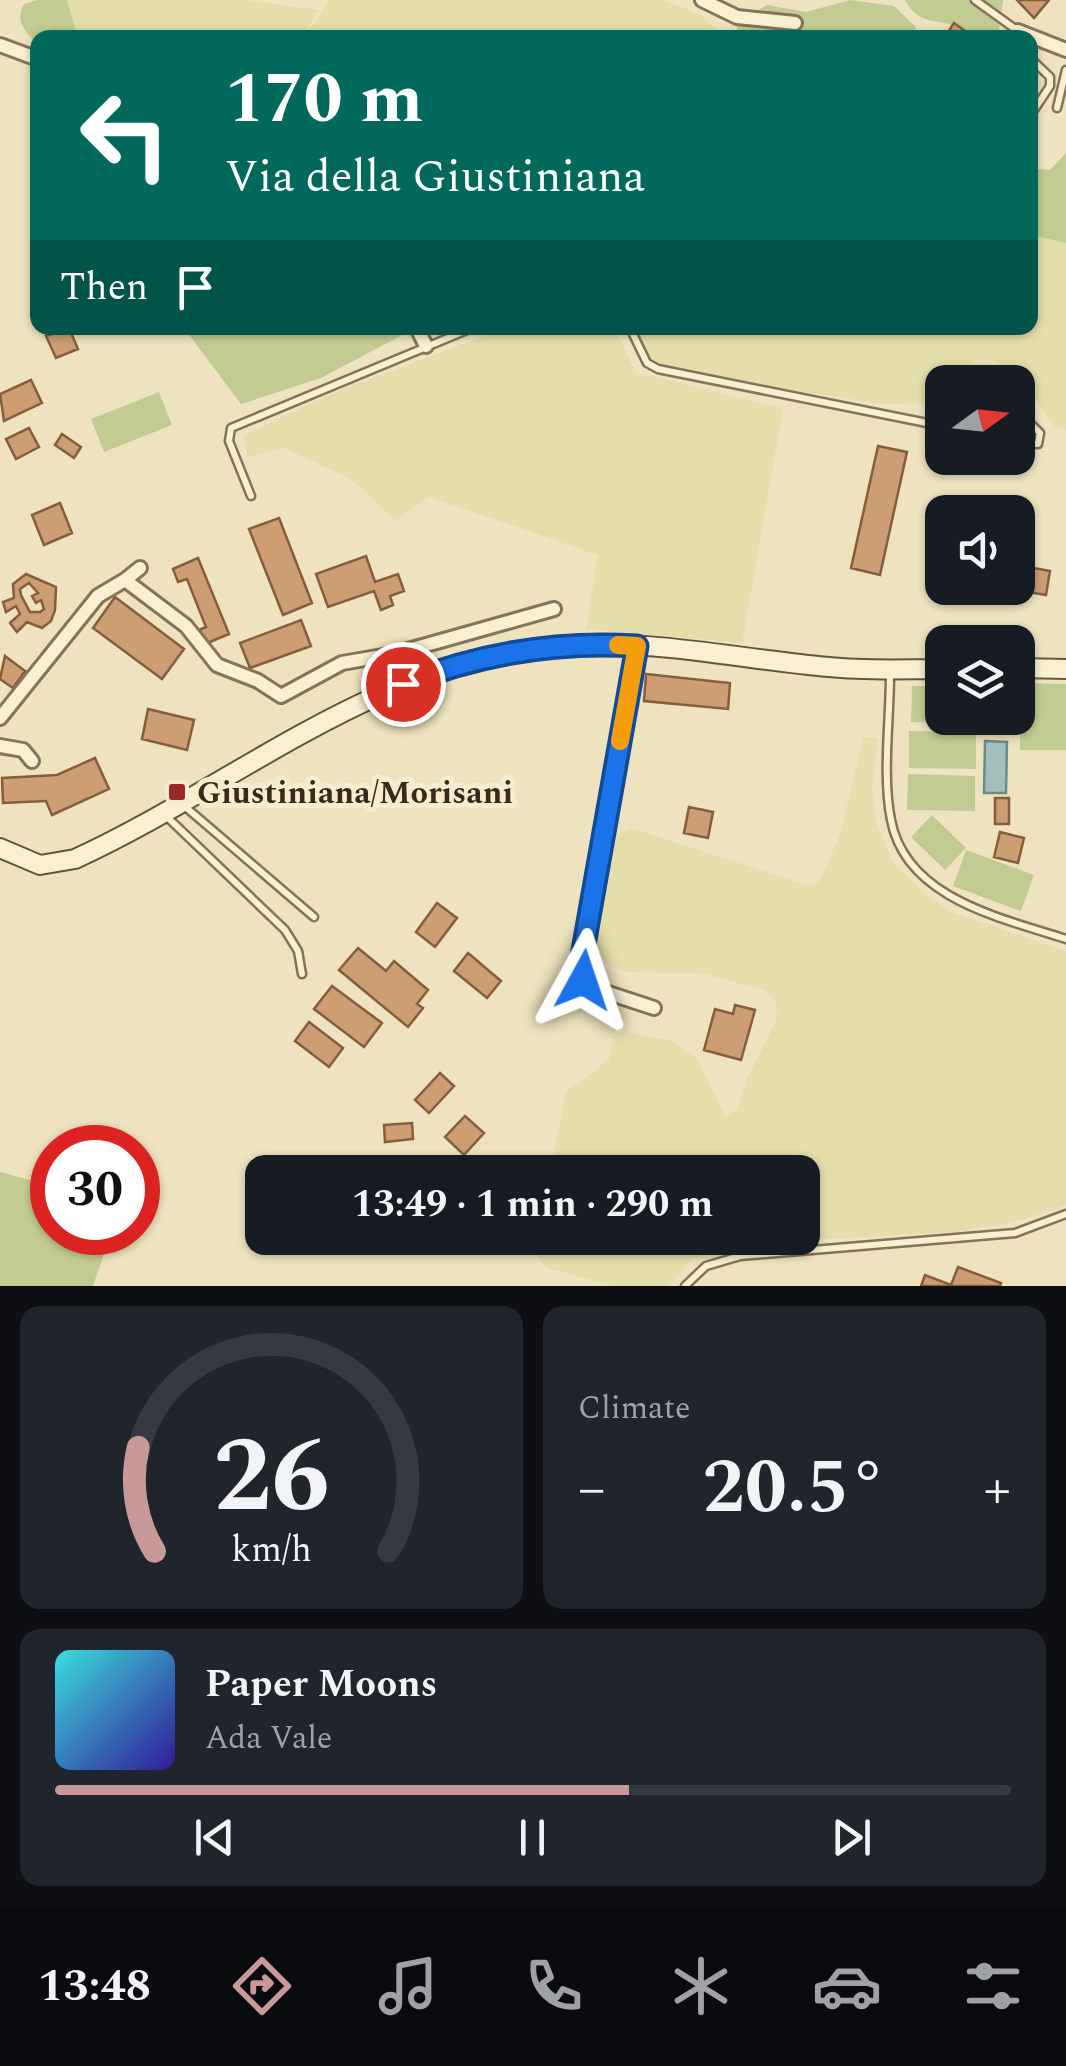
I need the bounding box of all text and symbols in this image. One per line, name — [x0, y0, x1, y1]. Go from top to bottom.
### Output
text: 170 m — [225, 47, 423, 153]
icon: left — [60, 70, 190, 200]
text: Via della Giustiniana — [225, 143, 645, 212]
text: Then — [60, 259, 148, 317]
icon: arrive — [168, 260, 223, 315]
north arrow — [925, 365, 1035, 475]
map controls — [925, 365, 1035, 735]
button: sound — [925, 495, 1035, 605]
button: layers — [925, 625, 1035, 735]
pin — [361, 642, 446, 727]
icon: arrive — [376, 657, 431, 712]
place label: Giustiniana/Morisani — [197, 769, 513, 818]
marker: Giustiniana/Morisani — [166, 781, 188, 803]
position arrow — [531, 928, 635, 1032]
speed limit sign: 30 — [30, 1125, 160, 1255]
text: 13:49 · 1 min · 290 m — [352, 1176, 713, 1234]
text: Climate — [578, 1384, 690, 1433]
text: 26 — [213, 1399, 330, 1557]
text: 20.5° — [703, 1432, 886, 1546]
text: − — [578, 1448, 606, 1531]
text: + — [983, 1448, 1011, 1531]
text: km/h — [231, 1523, 312, 1578]
text: Paper Moons — [205, 1656, 437, 1714]
text: Ada Vale — [205, 1714, 332, 1763]
icon: previous — [187, 1810, 242, 1865]
icon: pause — [505, 1810, 560, 1865]
icon: next — [824, 1810, 879, 1865]
icon: directions — [227, 1951, 297, 2021]
icon: music — [373, 1951, 443, 2021]
icon: phone — [519, 1951, 589, 2021]
icon: climate — [666, 1951, 736, 2021]
icon: car — [812, 1951, 882, 2021]
icon: filters — [958, 1951, 1028, 2021]
text: 13:48 — [38, 1952, 151, 2021]

